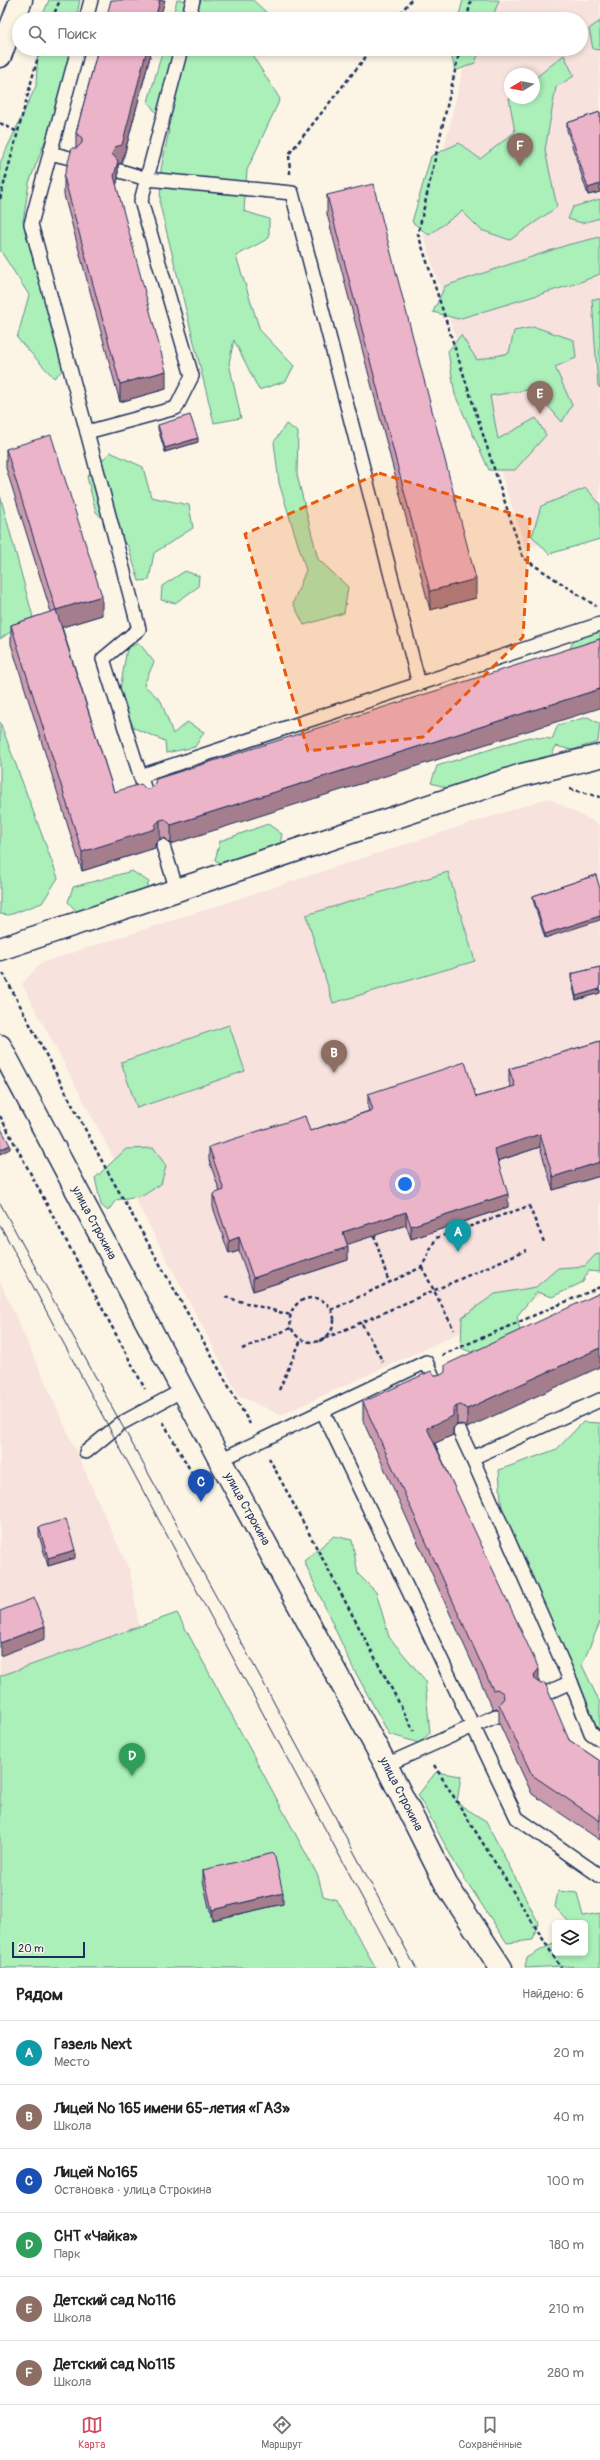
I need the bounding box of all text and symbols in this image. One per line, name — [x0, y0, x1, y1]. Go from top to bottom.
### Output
search box — [12, 12, 588, 56]
icon: search — [26, 23, 48, 45]
text: Поиск — [58, 25, 97, 44]
north arrow — [504, 68, 540, 104]
pin: F — [507, 133, 533, 166]
pin: E — [527, 381, 553, 414]
pin: B — [321, 1040, 347, 1073]
your location — [395, 1174, 415, 1194]
street label: улица Строкина — [68, 1183, 120, 1263]
pin: A — [445, 1219, 471, 1252]
pin: C — [188, 1469, 214, 1502]
street label: улица Строкина — [220, 1469, 273, 1548]
pin: D — [119, 1743, 145, 1776]
street label: улица Строкина — [375, 1754, 426, 1834]
map controls — [552, 1920, 588, 1956]
button: layers — [552, 1920, 588, 1956]
scale bar — [12, 1940, 85, 1959]
text: 20 m — [18, 1942, 44, 1955]
text: Рядом — [16, 1984, 63, 2005]
text: Найдено: 6 — [522, 1986, 584, 2002]
text: Газель Next — [54, 2035, 132, 2054]
text: A — [25, 2045, 33, 2061]
text: 20 m — [553, 2045, 584, 2061]
text: Место — [54, 2054, 90, 2070]
text: Лицей № 165 имени 65-летия «ГАЗ» — [54, 2099, 290, 2118]
text: B — [25, 2109, 33, 2125]
text: 40 m — [553, 2109, 584, 2125]
text: Школа — [54, 2118, 91, 2134]
text: Лицей №165 — [54, 2163, 138, 2182]
text: C — [25, 2173, 33, 2189]
text: 100 m — [547, 2173, 584, 2189]
text: Остановка · улица Строкина — [54, 2182, 211, 2198]
text: СНТ «Чайка» — [54, 2227, 137, 2246]
text: D — [25, 2237, 33, 2253]
text: 180 m — [549, 2237, 584, 2253]
text: Парк — [54, 2246, 81, 2262]
text: Детский сад №116 — [54, 2291, 176, 2310]
text: E — [26, 2301, 32, 2317]
text: 210 m — [548, 2301, 584, 2317]
text: Школа — [54, 2310, 91, 2326]
text: Детский сад №115 — [54, 2355, 175, 2374]
text: F — [25, 2365, 33, 2381]
text: 280 m — [547, 2365, 584, 2381]
text: Школа — [54, 2374, 91, 2390]
tab: Карта — [78, 2414, 105, 2451]
tab: Маршрут — [261, 2414, 303, 2451]
tab: Сохранённые — [459, 2414, 522, 2451]

